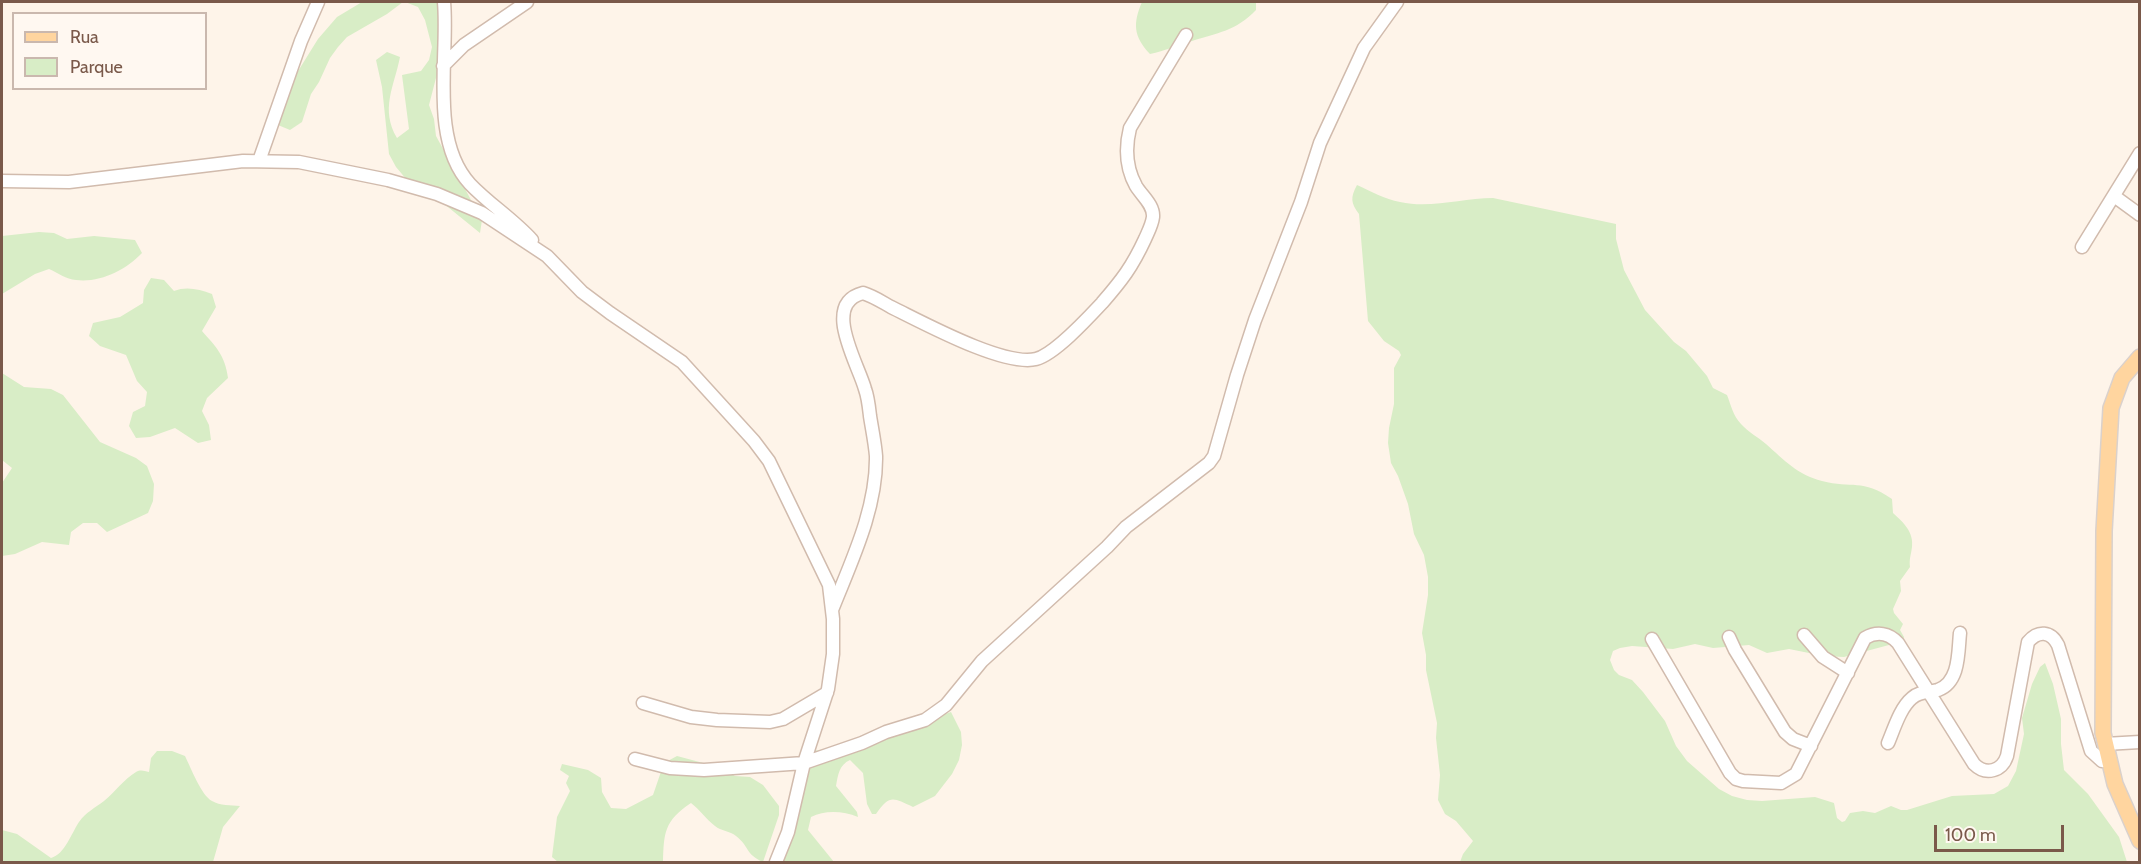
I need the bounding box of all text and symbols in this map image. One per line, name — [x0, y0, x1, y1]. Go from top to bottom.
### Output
legend — [12, 12, 207, 90]
text: Rua — [70, 26, 99, 48]
text: Parque — [70, 56, 123, 78]
scale bar — [1937, 813, 2068, 851]
text: 100 m — [1945, 824, 1996, 846]

